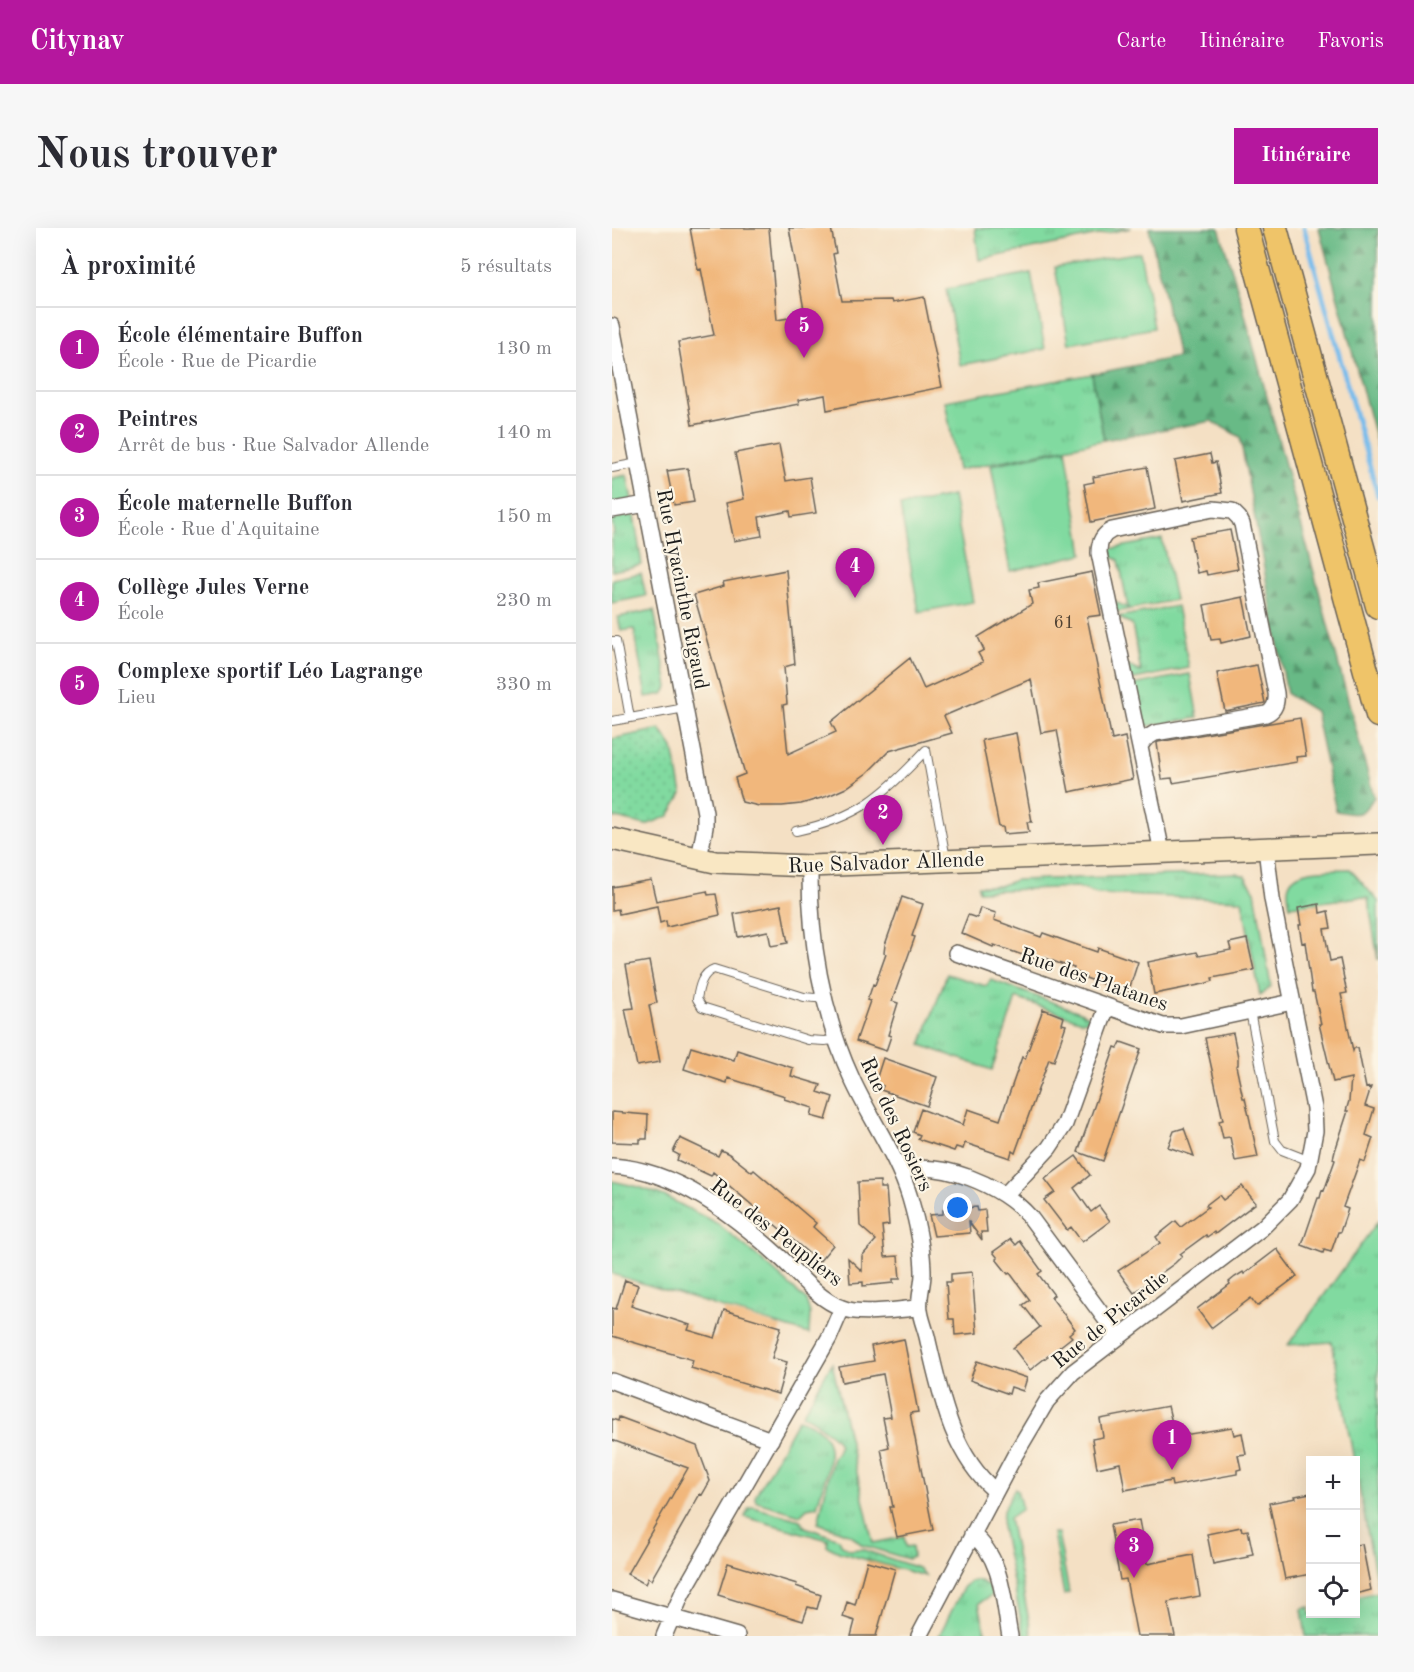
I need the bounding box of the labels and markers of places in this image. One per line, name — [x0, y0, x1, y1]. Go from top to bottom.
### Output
pin: 5 — [784, 308, 824, 358]
pin: 4 — [836, 548, 874, 598]
pin: 2 — [864, 796, 902, 845]
pin: 1 — [1152, 1420, 1192, 1470]
pin: 3 — [1114, 1528, 1154, 1578]

